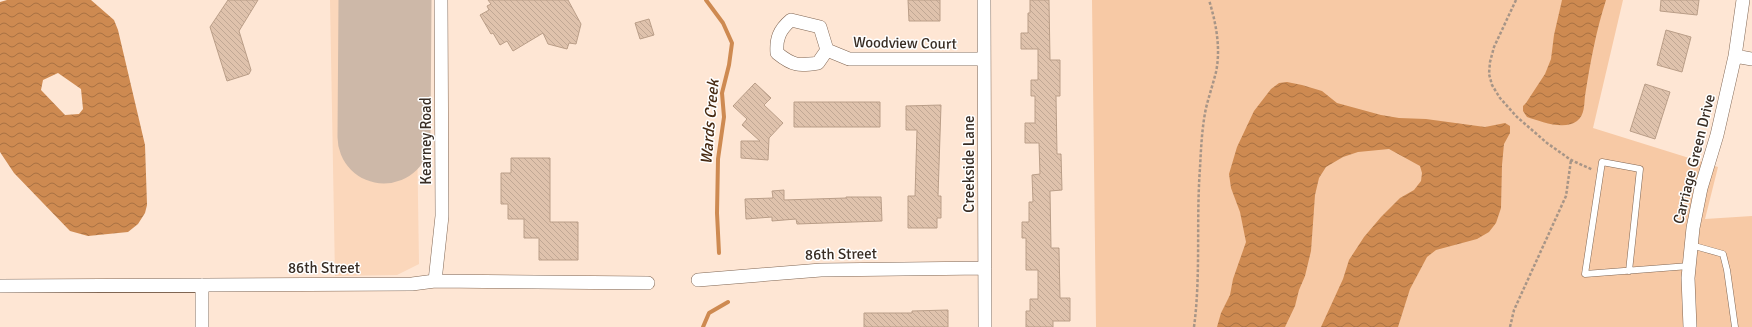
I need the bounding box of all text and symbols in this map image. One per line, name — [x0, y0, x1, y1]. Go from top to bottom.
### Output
street label: Woodview Court — [853, 33, 957, 53]
water label: Wards Creek — [696, 77, 724, 165]
street label: Carriage Green Drive — [1669, 92, 1719, 226]
street label: Kearney Road — [417, 97, 435, 185]
street label: Creekside Lane — [960, 115, 978, 213]
street label: 86th Street — [805, 244, 877, 264]
street label: 86th Street — [288, 259, 360, 277]

